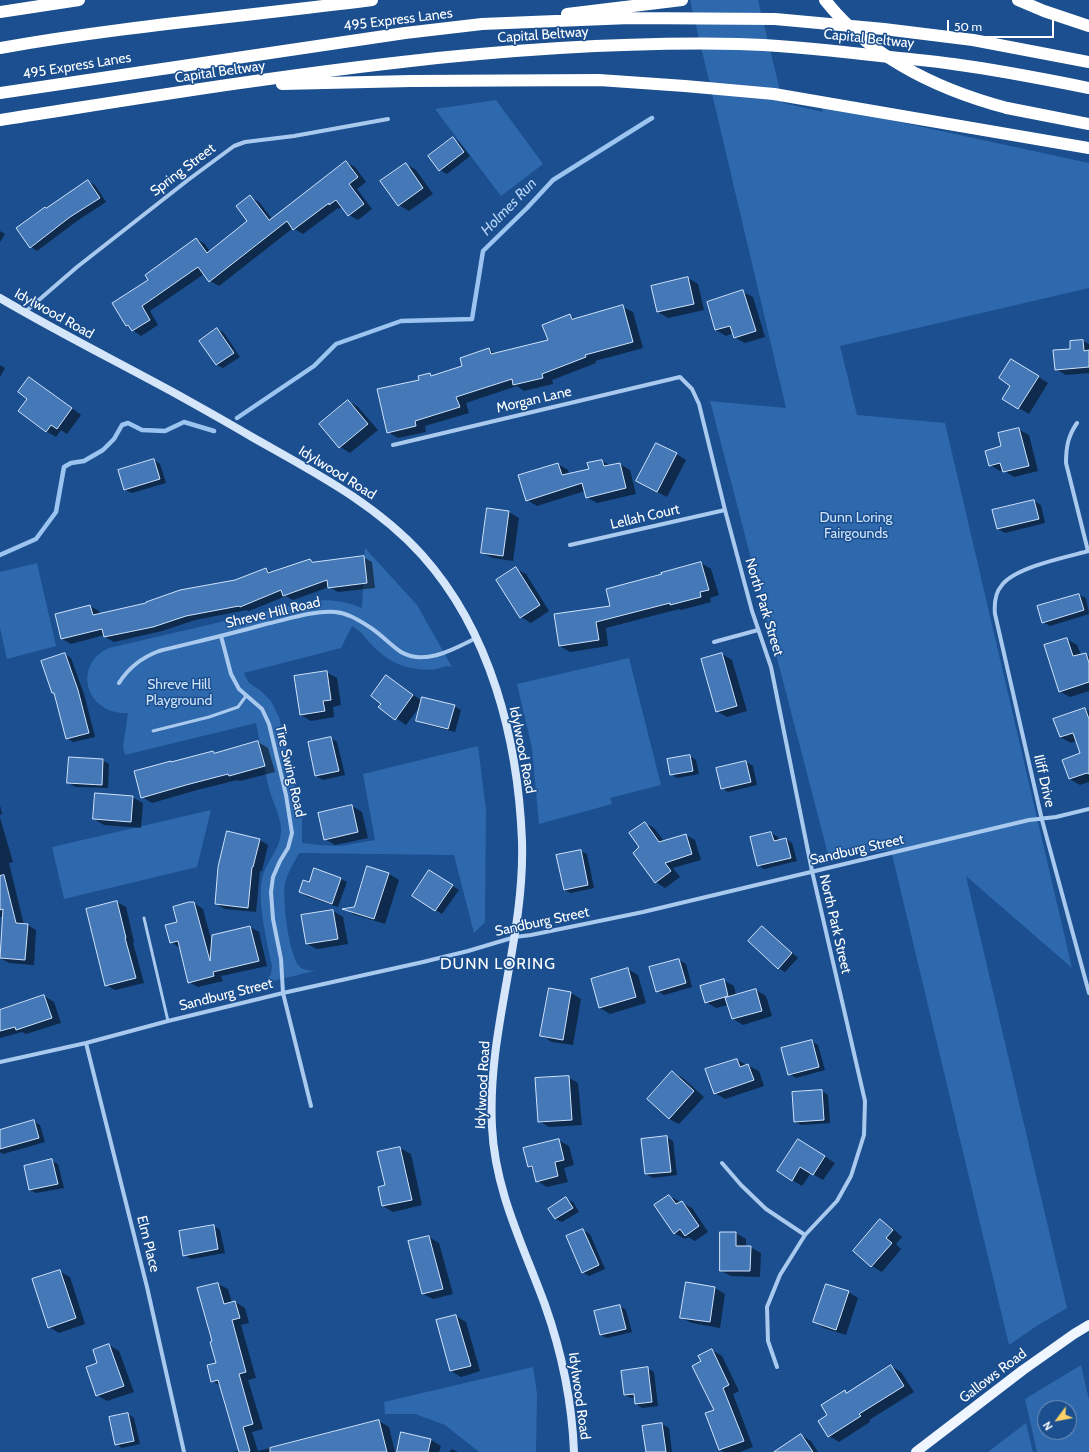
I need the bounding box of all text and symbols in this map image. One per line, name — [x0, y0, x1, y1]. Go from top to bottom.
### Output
street label: 495 Express Lanes — [343, 5, 453, 35]
scale bar — [949, 12, 1056, 38]
text: 50 m — [954, 19, 982, 34]
street label: Capital Beltway — [497, 23, 589, 47]
street label: Capital Beltway — [823, 26, 915, 52]
street label: 495 Express Lanes — [22, 49, 132, 83]
street label: Capital Beltway — [174, 57, 266, 87]
street label: Spring Street — [147, 140, 219, 200]
water label: Holmes Run — [477, 175, 541, 239]
street label: Idylwood Road — [11, 285, 97, 343]
street label: Morgan Lane — [495, 383, 573, 417]
street label: Idylwood Road — [295, 443, 379, 503]
street label: Lellah Court — [609, 501, 681, 533]
park label: Dunn Loring Fairgounds — [820, 510, 892, 542]
street label: North Park Street — [741, 556, 787, 658]
street label: Shreve Hill Road — [224, 594, 322, 632]
park label: Shreve Hill Playground — [146, 677, 212, 710]
street label: Idylwood Road — [505, 705, 539, 795]
street label: Tire Swing Road — [271, 723, 309, 819]
street label: Iliff Drive — [1030, 753, 1058, 809]
street label: Sandburg Street — [808, 831, 906, 869]
street label: North Park Street — [815, 873, 855, 975]
street label: Sandburg Street — [493, 904, 591, 940]
district label: DUNN LORING — [440, 954, 556, 974]
street label: Sandburg Street — [177, 975, 275, 1015]
street label: Idylwood Road — [472, 1041, 494, 1129]
street label: Elm Place — [133, 1214, 163, 1274]
street label: Gallows Road — [956, 1345, 1030, 1407]
street label: Idylwood Road — [565, 1351, 593, 1441]
north arrow — [1037, 1400, 1077, 1440]
text: N — [1040, 1419, 1056, 1433]

